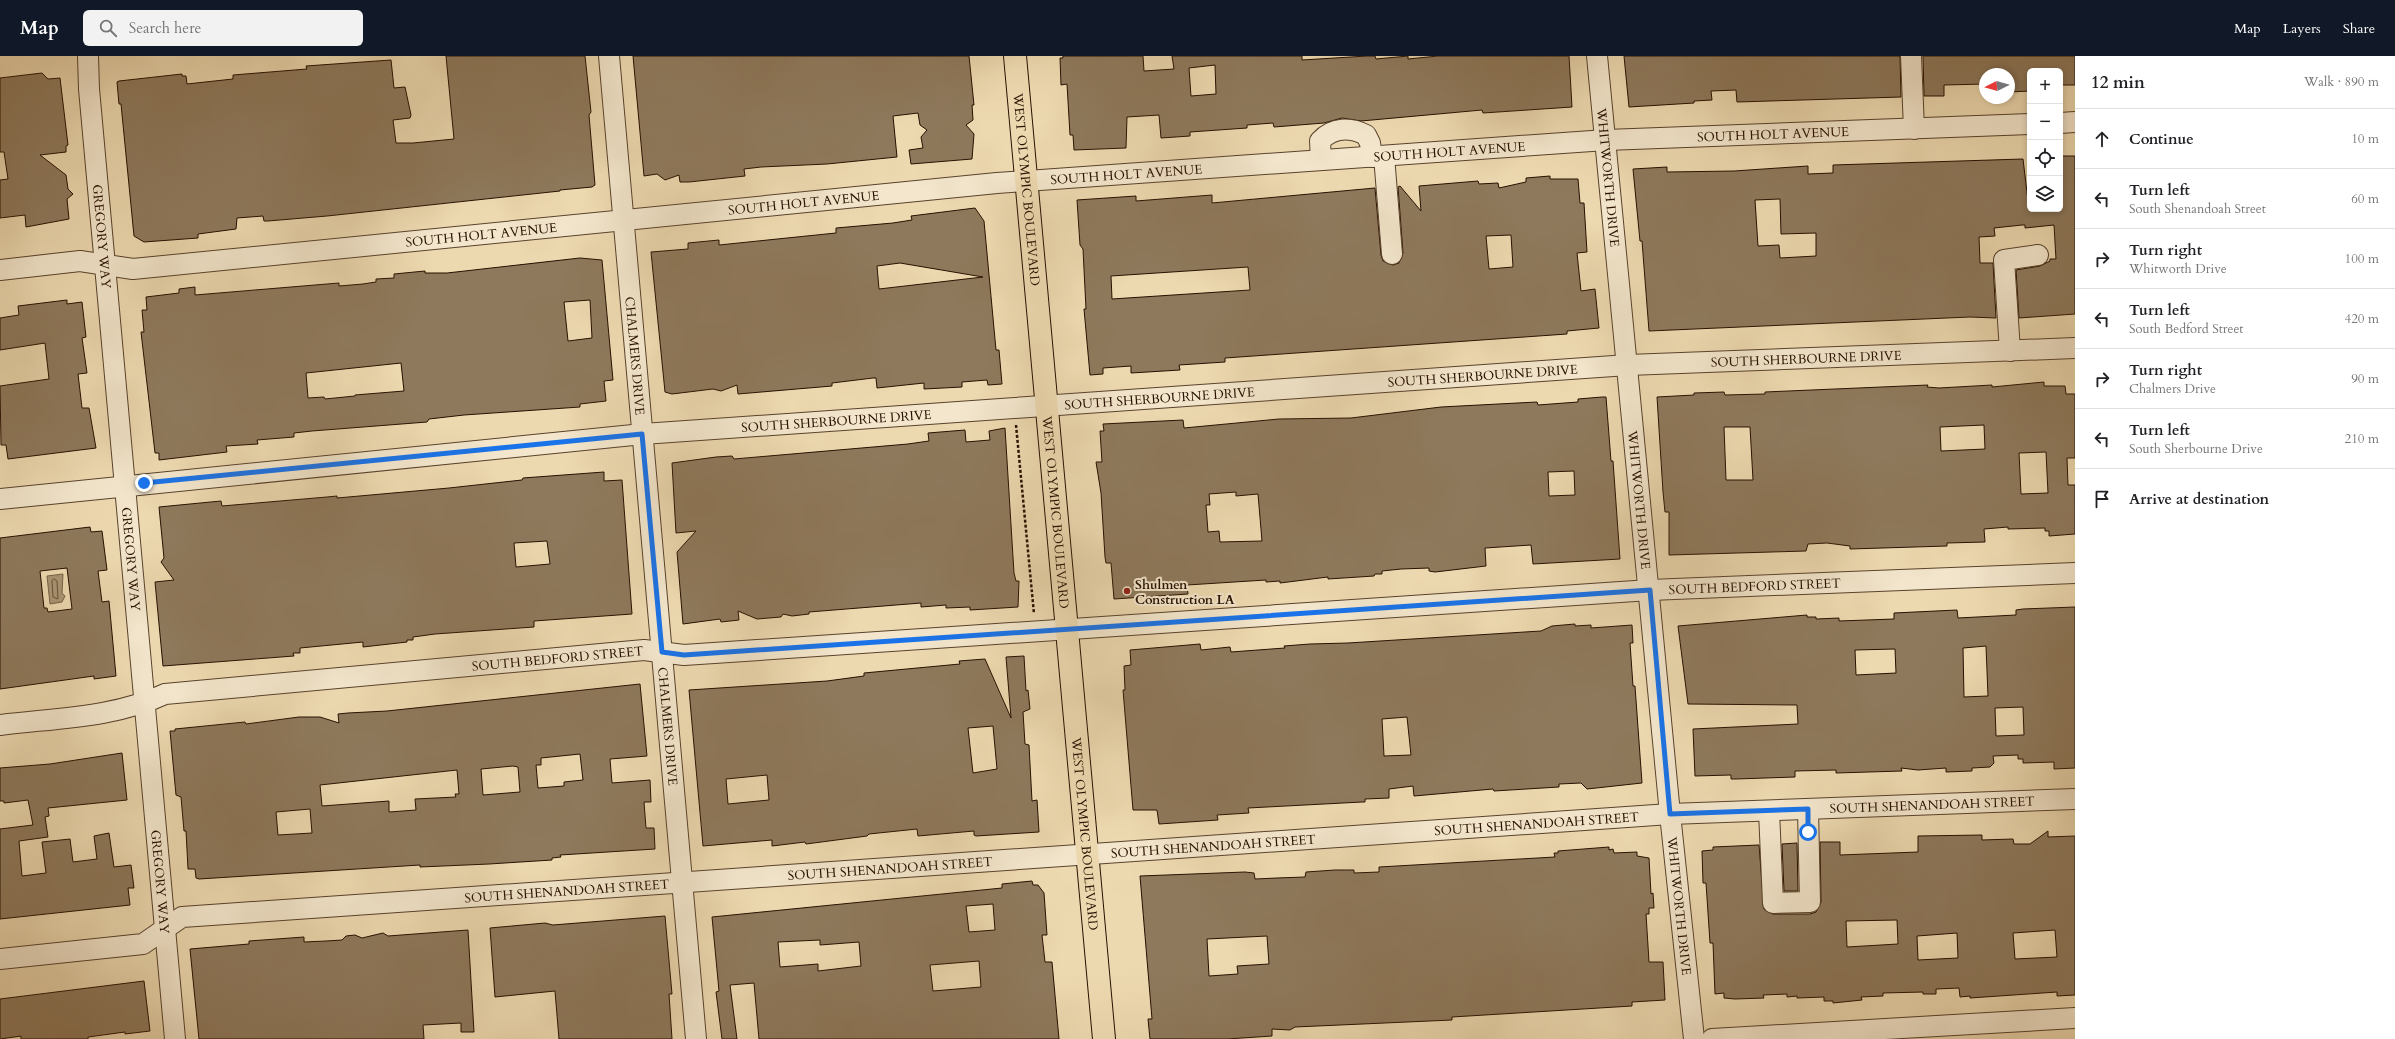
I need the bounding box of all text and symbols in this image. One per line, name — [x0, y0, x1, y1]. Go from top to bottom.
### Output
search box — [83, 10, 363, 46]
text: Map — [20, 15, 59, 41]
icon: search — [97, 17, 119, 39]
text: Search here — [129, 18, 201, 38]
text: Map — [2234, 19, 2261, 38]
text: Layers — [2283, 19, 2321, 38]
text: Share — [2343, 19, 2375, 38]
north arrow — [1979, 68, 2015, 104]
map controls — [2027, 68, 2063, 212]
button: + — [2027, 68, 2063, 104]
text: 12 min — [2091, 71, 2145, 94]
text: Walk · 890 m — [2304, 73, 2379, 91]
street label: WEST OLYMPIC BOULEVARD — [1008, 91, 1044, 287]
button: − — [2027, 104, 2063, 140]
street label: WHITWORTH DRIVE — [1592, 106, 1623, 248]
street label: SOUTH HOLT AVENUE — [1697, 123, 1849, 147]
icon: ahead — [2091, 128, 2113, 150]
text: Continue — [2129, 129, 2194, 149]
text: 10 m — [2351, 130, 2379, 148]
street label: SOUTH HOLT AVENUE — [1373, 138, 1526, 166]
button: locate — [2027, 140, 2063, 176]
street label: SOUTH HOLT AVENUE — [1050, 161, 1203, 189]
button: layers — [2027, 176, 2063, 212]
text: Turn left — [2129, 180, 2190, 200]
street label: GREGORY WAY — [88, 184, 115, 290]
street label: SOUTH HOLT AVENUE — [727, 187, 880, 220]
icon: left — [2091, 188, 2113, 210]
text: 60 m — [2351, 190, 2379, 208]
text: South Shenandoah Street — [2129, 200, 2266, 218]
street label: SOUTH HOLT AVENUE — [405, 219, 558, 252]
text: Turn right — [2129, 240, 2202, 260]
icon: right — [2091, 248, 2113, 270]
text: 100 m — [2345, 250, 2379, 268]
text: Whitworth Drive — [2129, 260, 2227, 278]
street label: CHALMERS DRIVE — [620, 296, 649, 416]
text: Turn left — [2129, 300, 2190, 320]
icon: left — [2091, 308, 2113, 330]
text: 420 m — [2345, 310, 2379, 328]
text: South Bedford Street — [2129, 320, 2243, 338]
street label: SOUTH SHERBOURNE DRIVE — [1711, 347, 1902, 372]
text: Turn right — [2129, 360, 2202, 380]
street label: SOUTH SHERBOURNE DRIVE — [1387, 361, 1578, 392]
icon: right — [2091, 368, 2113, 390]
text: 90 m — [2351, 370, 2379, 388]
text: Chalmers Drive — [2129, 380, 2216, 398]
street label: SOUTH SHERBOURNE DRIVE — [1064, 383, 1255, 414]
street label: SOUTH SHERBOURNE DRIVE — [741, 406, 932, 437]
street label: WEST OLYMPIC BOULEVARD — [1038, 414, 1073, 609]
text: Turn left — [2129, 420, 2190, 440]
icon: left — [2091, 428, 2113, 450]
street label: WHITWORTH DRIVE — [1623, 429, 1654, 570]
text: 210 m — [2345, 430, 2379, 448]
text: South Sherbourne Drive — [2129, 440, 2263, 458]
route end — [135, 474, 153, 492]
icon: arrive — [2091, 488, 2113, 510]
text: Arrive at destination — [2129, 489, 2269, 509]
street label: GREGORY WAY — [117, 506, 144, 612]
street label: SOUTH BEDFORD STREET — [1668, 574, 1842, 599]
place label: Shulmen Construction LA — [1135, 576, 1235, 609]
marker: Shulmen Construction LA — [1122, 586, 1132, 596]
street label: SOUTH BEDFORD STREET — [471, 642, 645, 676]
street label: CHALMERS DRIVE — [653, 666, 682, 786]
street label: WEST OLYMPIC BOULEVARD — [1067, 736, 1102, 931]
street label: SOUTH SHENANDOAH STREET — [1829, 792, 2035, 818]
street label: SOUTH SHENANDOAH STREET — [1434, 808, 1640, 840]
route start — [1799, 823, 1817, 841]
street label: GREGORY WAY — [146, 829, 173, 935]
street label: SOUTH SHENANDOAH STREET — [1110, 831, 1317, 863]
street label: WHITWORTH DRIVE — [1662, 835, 1695, 976]
street label: SOUTH SHENANDOAH STREET — [787, 853, 994, 885]
street label: SOUTH SHENANDOAH STREET — [464, 875, 670, 907]

